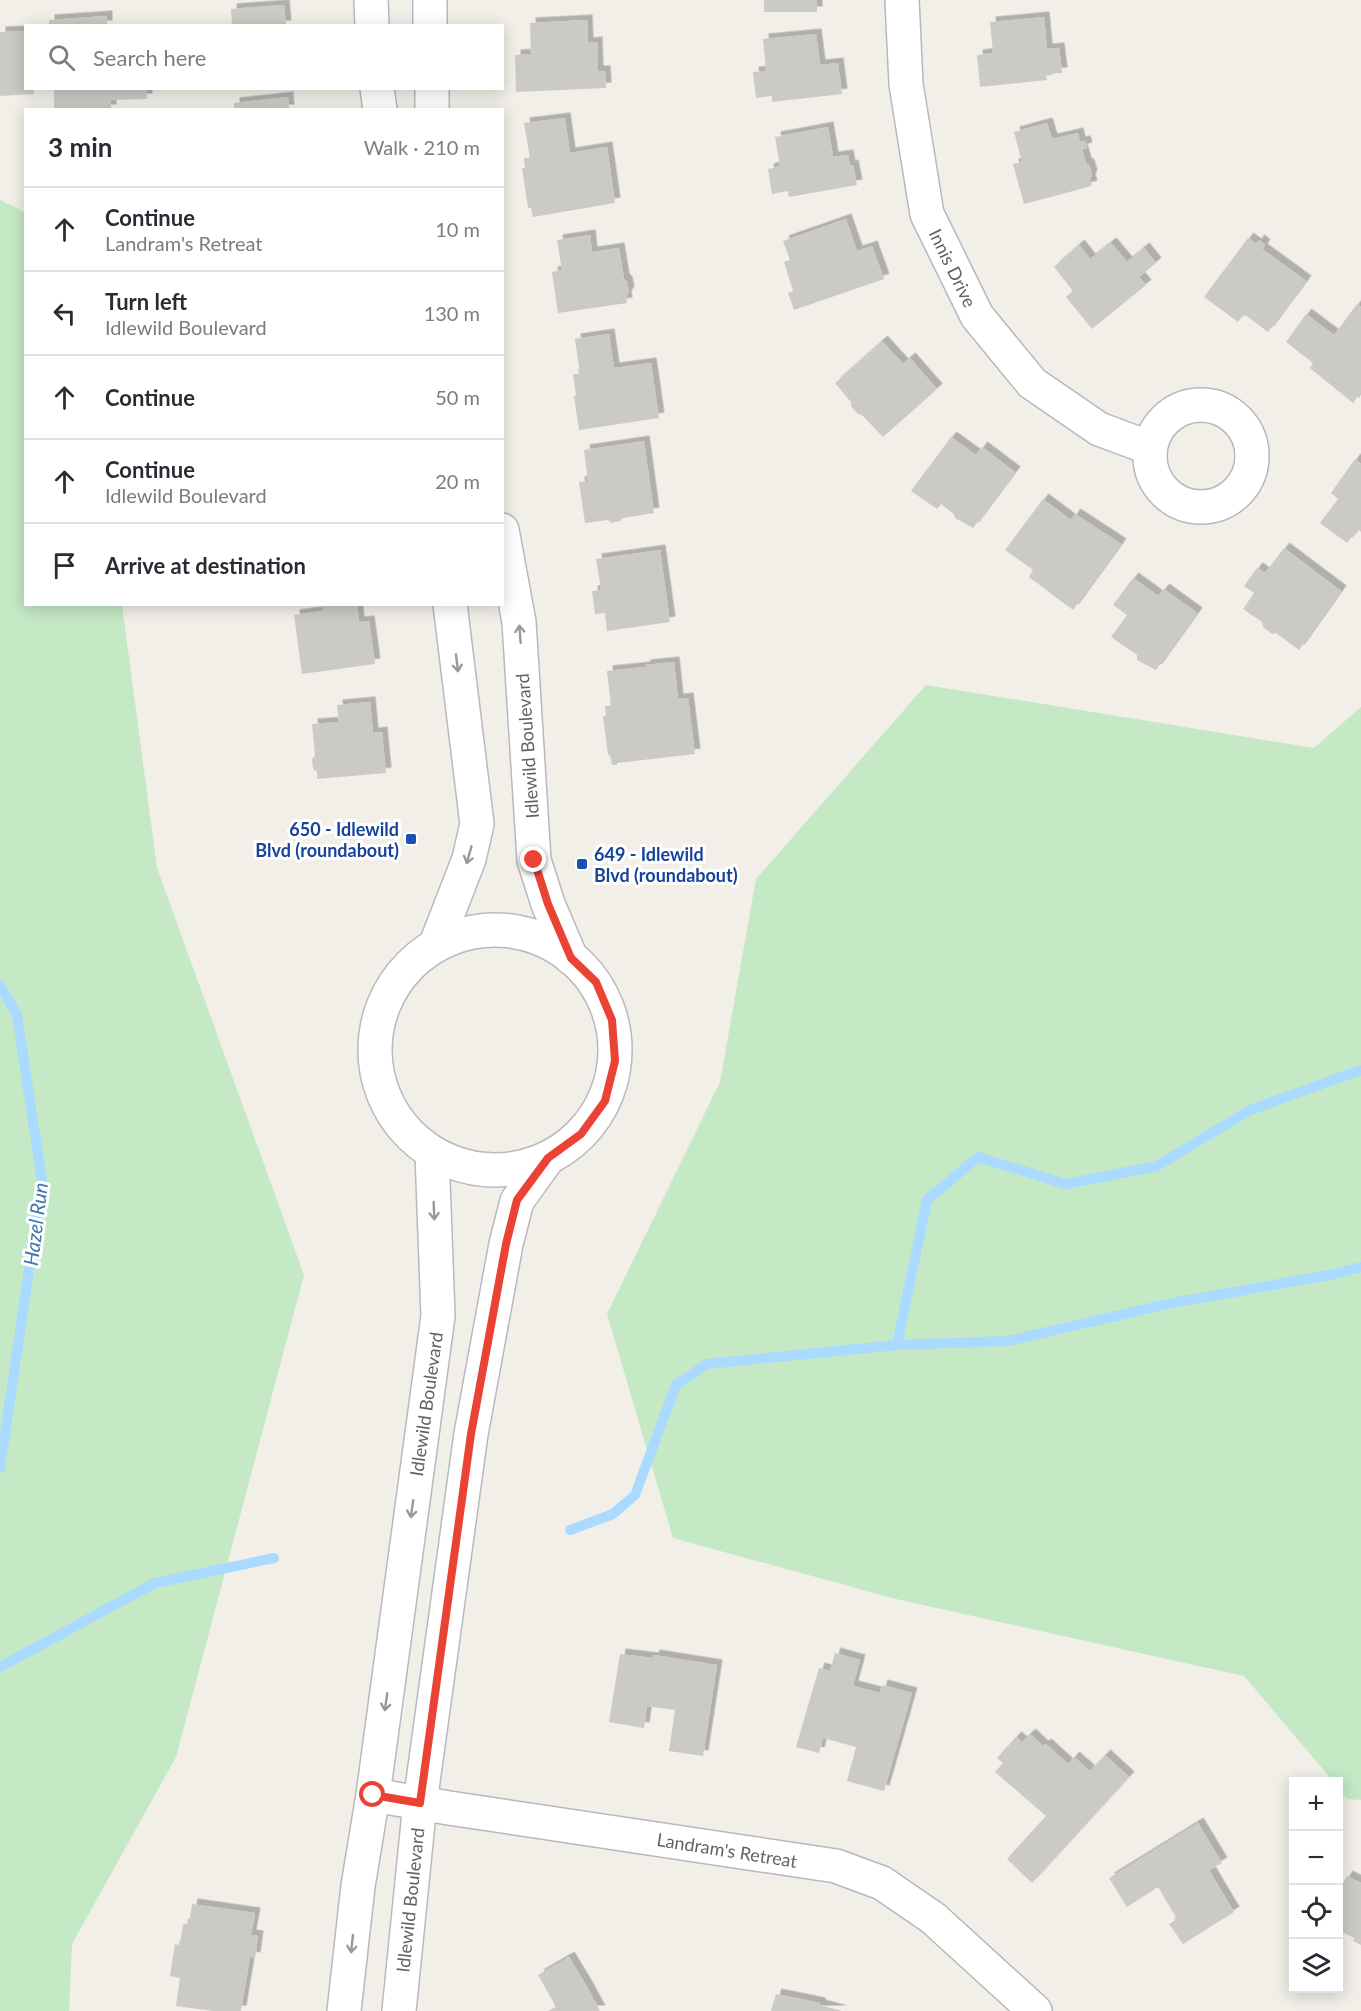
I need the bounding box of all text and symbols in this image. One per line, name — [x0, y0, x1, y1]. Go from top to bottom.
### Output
search box — [24, 24, 504, 90]
icon: search — [45, 41, 78, 74]
text: Search here — [93, 44, 206, 71]
text: 3 min — [48, 131, 112, 163]
text: Walk · 210 m — [364, 135, 480, 159]
text: Continue — [105, 204, 195, 231]
icon: ahead — [48, 213, 81, 246]
text: 10 m — [435, 217, 480, 241]
street label: Innis Drive — [925, 225, 981, 311]
text: Landram's Retreat — [105, 231, 263, 255]
text: Turn left — [105, 288, 187, 315]
icon: left — [48, 297, 81, 330]
text: 130 m — [424, 301, 480, 325]
text: Idlewild Boulevard — [105, 315, 267, 339]
icon: ahead — [48, 381, 81, 414]
text: Continue — [105, 384, 195, 411]
text: 50 m — [435, 385, 480, 409]
text: Continue — [105, 456, 195, 483]
icon: ahead — [48, 465, 81, 498]
text: 20 m — [435, 469, 480, 493]
text: Idlewild Boulevard — [105, 483, 267, 507]
icon: arrive — [48, 549, 81, 582]
text: Arrive at destination — [105, 552, 306, 579]
one-way arrow — [514, 624, 525, 644]
one-way arrow — [452, 652, 463, 672]
street label: Idlewild Boulevard — [511, 673, 543, 819]
place label: 650 - Idlewild Blvd (roundabout) — [255, 818, 399, 861]
marker: 650 - Idlewild Blvd (roundabout) — [404, 832, 418, 846]
place label: 649 - Idlewild Blvd (roundabout) — [594, 843, 738, 886]
one-way arrow — [463, 845, 474, 864]
route end — [520, 846, 546, 872]
marker: 649 - Idlewild Blvd (roundabout) — [575, 857, 589, 871]
water label: Hazel Run — [18, 1181, 52, 1267]
one-way arrow — [429, 1201, 440, 1221]
street label: Idlewild Boulevard — [405, 1330, 447, 1478]
one-way arrow — [406, 1499, 417, 1519]
one-way arrow — [380, 1692, 391, 1712]
map controls — [1289, 1777, 1343, 1993]
button: + — [1289, 1777, 1343, 1831]
route start — [359, 1781, 385, 1807]
street label: Idlewild Boulevard — [391, 1826, 429, 1974]
street label: Landram's Retreat — [655, 1828, 799, 1872]
button: − — [1289, 1831, 1343, 1885]
button: locate — [1289, 1885, 1343, 1939]
one-way arrow — [346, 1934, 357, 1954]
button: layers — [1289, 1939, 1343, 1993]

